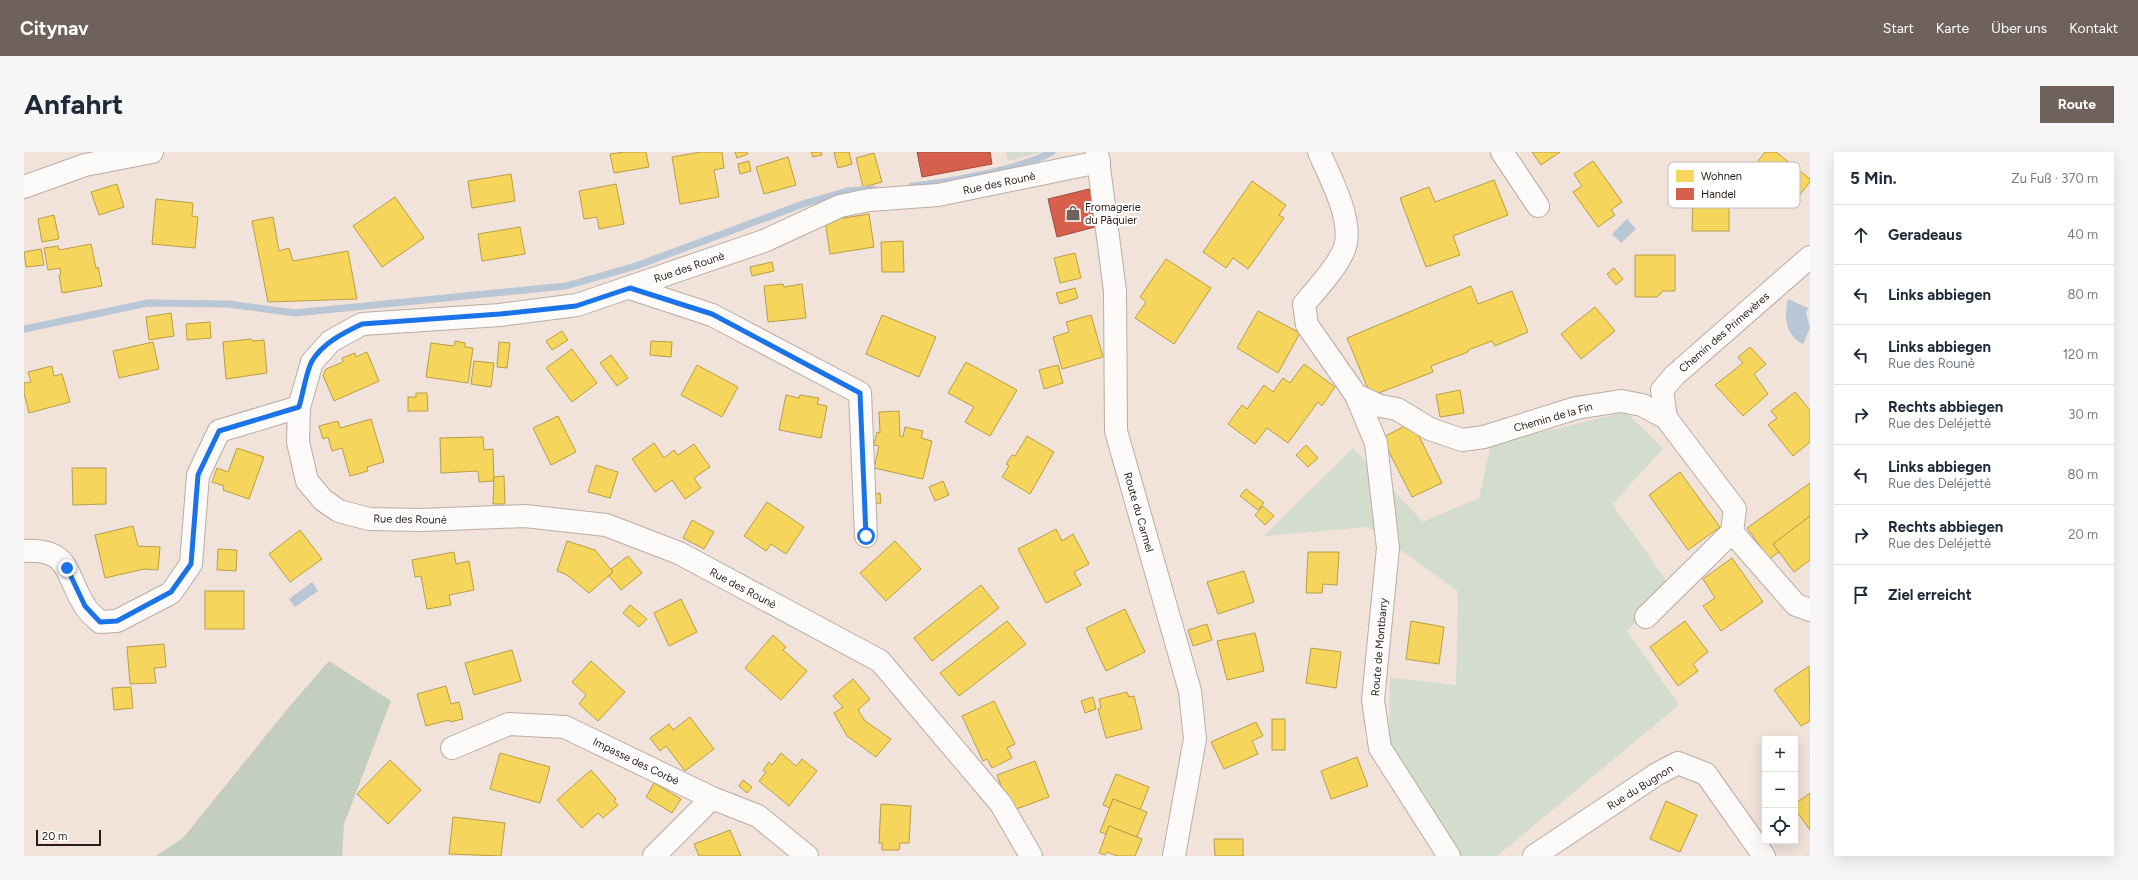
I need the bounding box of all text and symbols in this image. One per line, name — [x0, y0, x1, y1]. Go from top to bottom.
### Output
text: Citynav — [20, 17, 89, 40]
text: Start — [1883, 20, 1914, 37]
text: Karte — [1936, 20, 1969, 37]
text: Über uns — [1991, 20, 2047, 37]
text: Kontakt — [2069, 20, 2118, 37]
button: Route — [2040, 86, 2114, 123]
text: Anfahrt — [24, 87, 123, 121]
legend — [1668, 162, 1800, 208]
text: 5 Min. — [1850, 168, 1897, 188]
street label: Rue des Rounè — [962, 169, 1036, 197]
text: Wohnen — [1701, 170, 1742, 183]
text: Zu Fuß · 370 m — [2011, 171, 2098, 186]
text: Handel — [1701, 188, 1736, 201]
place label: Fromagerie du Pâquier — [1085, 201, 1141, 227]
shop icon: Fromagerie du Pâquier — [1064, 204, 1082, 222]
icon: ahead — [1850, 224, 1872, 246]
text: Geradeaus — [1888, 226, 1962, 244]
text: 40 m — [2067, 227, 2098, 242]
street label: Rue des Rounè — [652, 249, 726, 286]
icon: left — [1850, 284, 1872, 306]
text: Links abbiegen — [1888, 286, 1991, 304]
text: 80 m — [2067, 287, 2098, 302]
street label: Chemin des Primevères — [1677, 290, 1772, 375]
text: Links abbiegen — [1888, 338, 1991, 356]
icon: left — [1850, 344, 1872, 366]
text: 120 m — [2063, 347, 2098, 362]
text: Rue des Rounè — [1888, 356, 1975, 371]
text: Rechts abbiegen — [1888, 398, 2003, 416]
street label: Chemin de la Fin — [1512, 400, 1594, 435]
icon: right — [1850, 404, 1872, 426]
text: 30 m — [2068, 407, 2098, 422]
text: Rue des Deléjettè — [1888, 416, 1991, 431]
text: Links abbiegen — [1888, 458, 1991, 476]
icon: left — [1850, 464, 1872, 486]
text: 80 m — [2067, 467, 2098, 482]
street label: Route du Carmel — [1121, 471, 1156, 554]
text: Rue des Deléjettè — [1888, 476, 1991, 491]
street label: Rue des Rounè — [373, 512, 447, 527]
text: Rechts abbiegen — [1888, 518, 2003, 536]
icon: right — [1850, 524, 1872, 546]
route start — [857, 527, 875, 545]
text: 20 m — [2068, 527, 2098, 542]
text: Rue des Deléjettè — [1888, 536, 1991, 551]
route end — [58, 559, 76, 577]
street label: Rue des Rounè — [707, 565, 778, 611]
icon: arrive — [1850, 584, 1872, 606]
text: Ziel erreicht — [1888, 586, 1972, 604]
street label: Route de Montbarry — [1369, 597, 1390, 697]
street label: Impasse des Corbè — [591, 735, 681, 788]
map controls — [1762, 736, 1798, 844]
button: + — [1762, 736, 1798, 772]
street label: Rue du Bugnon — [1605, 762, 1676, 813]
button: − — [1762, 772, 1798, 808]
button: locate — [1762, 808, 1798, 844]
scale bar — [36, 828, 101, 847]
text: 20 m — [42, 830, 67, 843]

